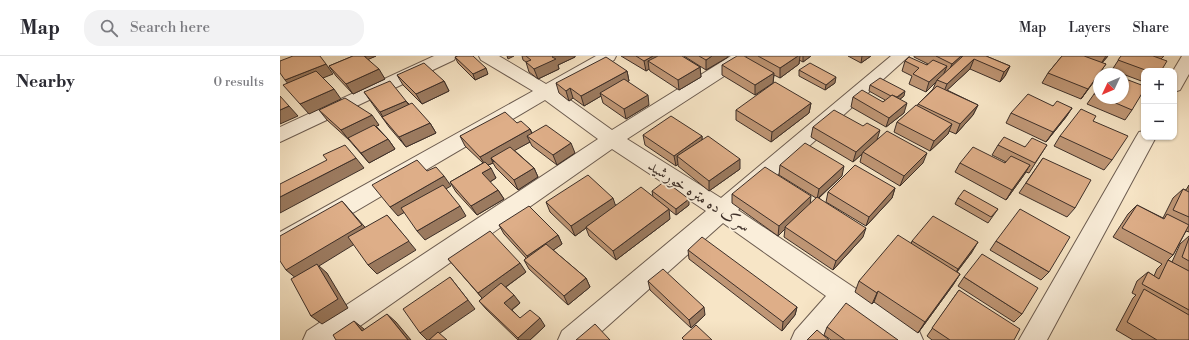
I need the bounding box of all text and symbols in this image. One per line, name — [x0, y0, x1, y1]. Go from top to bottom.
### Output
search box — [84, 10, 364, 46]
text: Map — [20, 16, 60, 40]
icon: search — [98, 17, 120, 39]
text: Search here — [130, 18, 210, 37]
text: Map — [1019, 19, 1046, 37]
text: Layers — [1068, 19, 1111, 37]
text: Share — [1133, 19, 1169, 37]
north arrow — [1093, 68, 1129, 104]
map controls — [1141, 68, 1177, 140]
button: + — [1141, 68, 1177, 104]
text: Nearby — [16, 71, 75, 93]
text: 0 results — [213, 74, 264, 90]
button: − — [1141, 104, 1177, 140]
street label: سرک ده متره خورشید — [644, 155, 754, 237]

